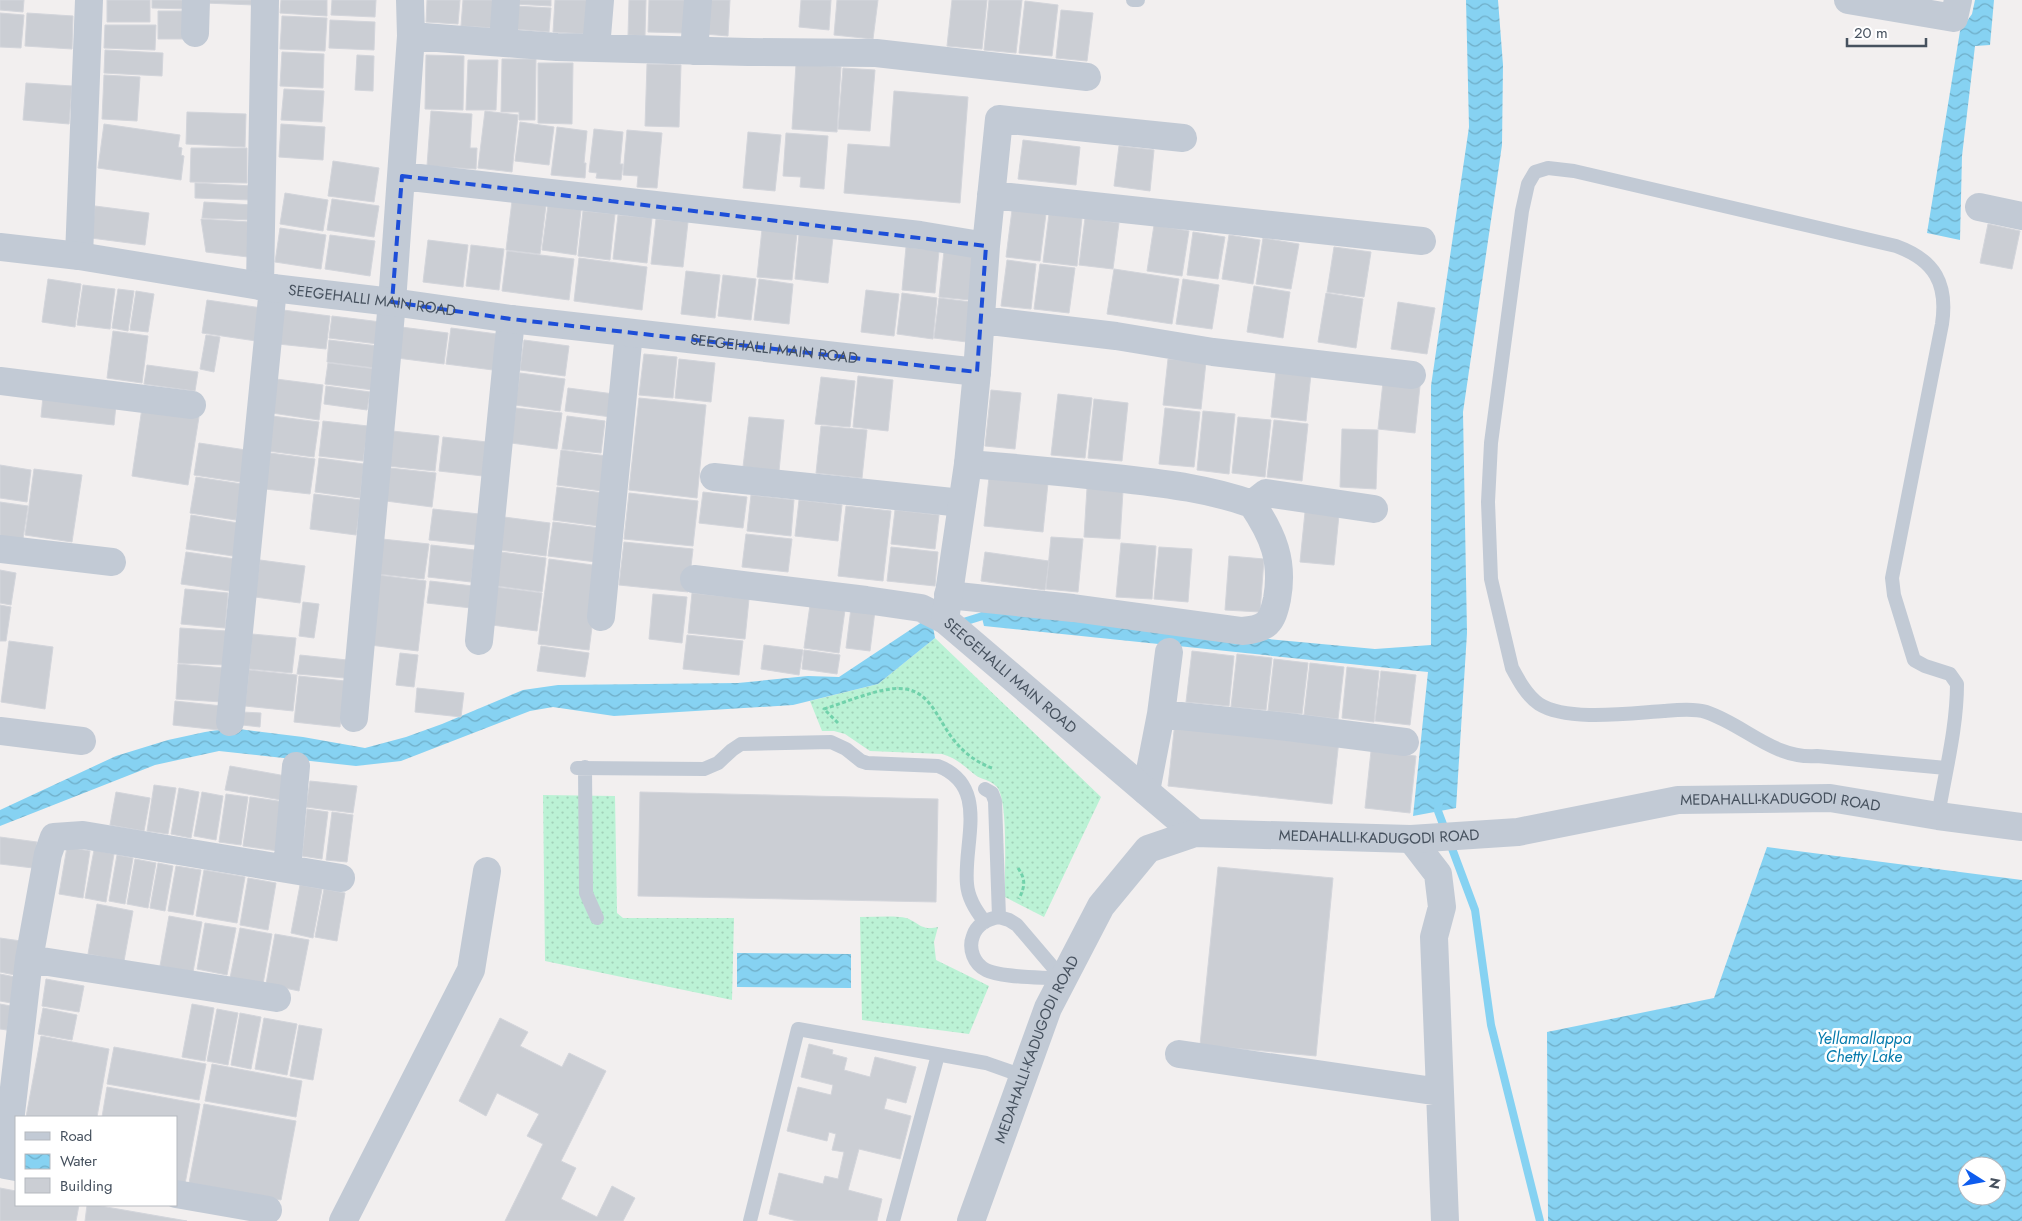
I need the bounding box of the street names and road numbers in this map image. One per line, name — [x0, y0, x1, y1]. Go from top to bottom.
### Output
street label: SEEGEHALLI MAIN ROAD — [287, 279, 457, 322]
street label: SEEGEHALLI MAIN ROAD — [689, 328, 859, 369]
street label: SEEGEHALLI MAIN ROAD — [939, 612, 1082, 739]
street label: MEDAHALLI-KADUGODI ROAD — [1680, 787, 1882, 817]
street label: MEDAHALLI-KADUGODI ROAD — [1278, 824, 1480, 850]
street label: MEDAHALLI-KADUGODI ROAD — [989, 951, 1084, 1146]

